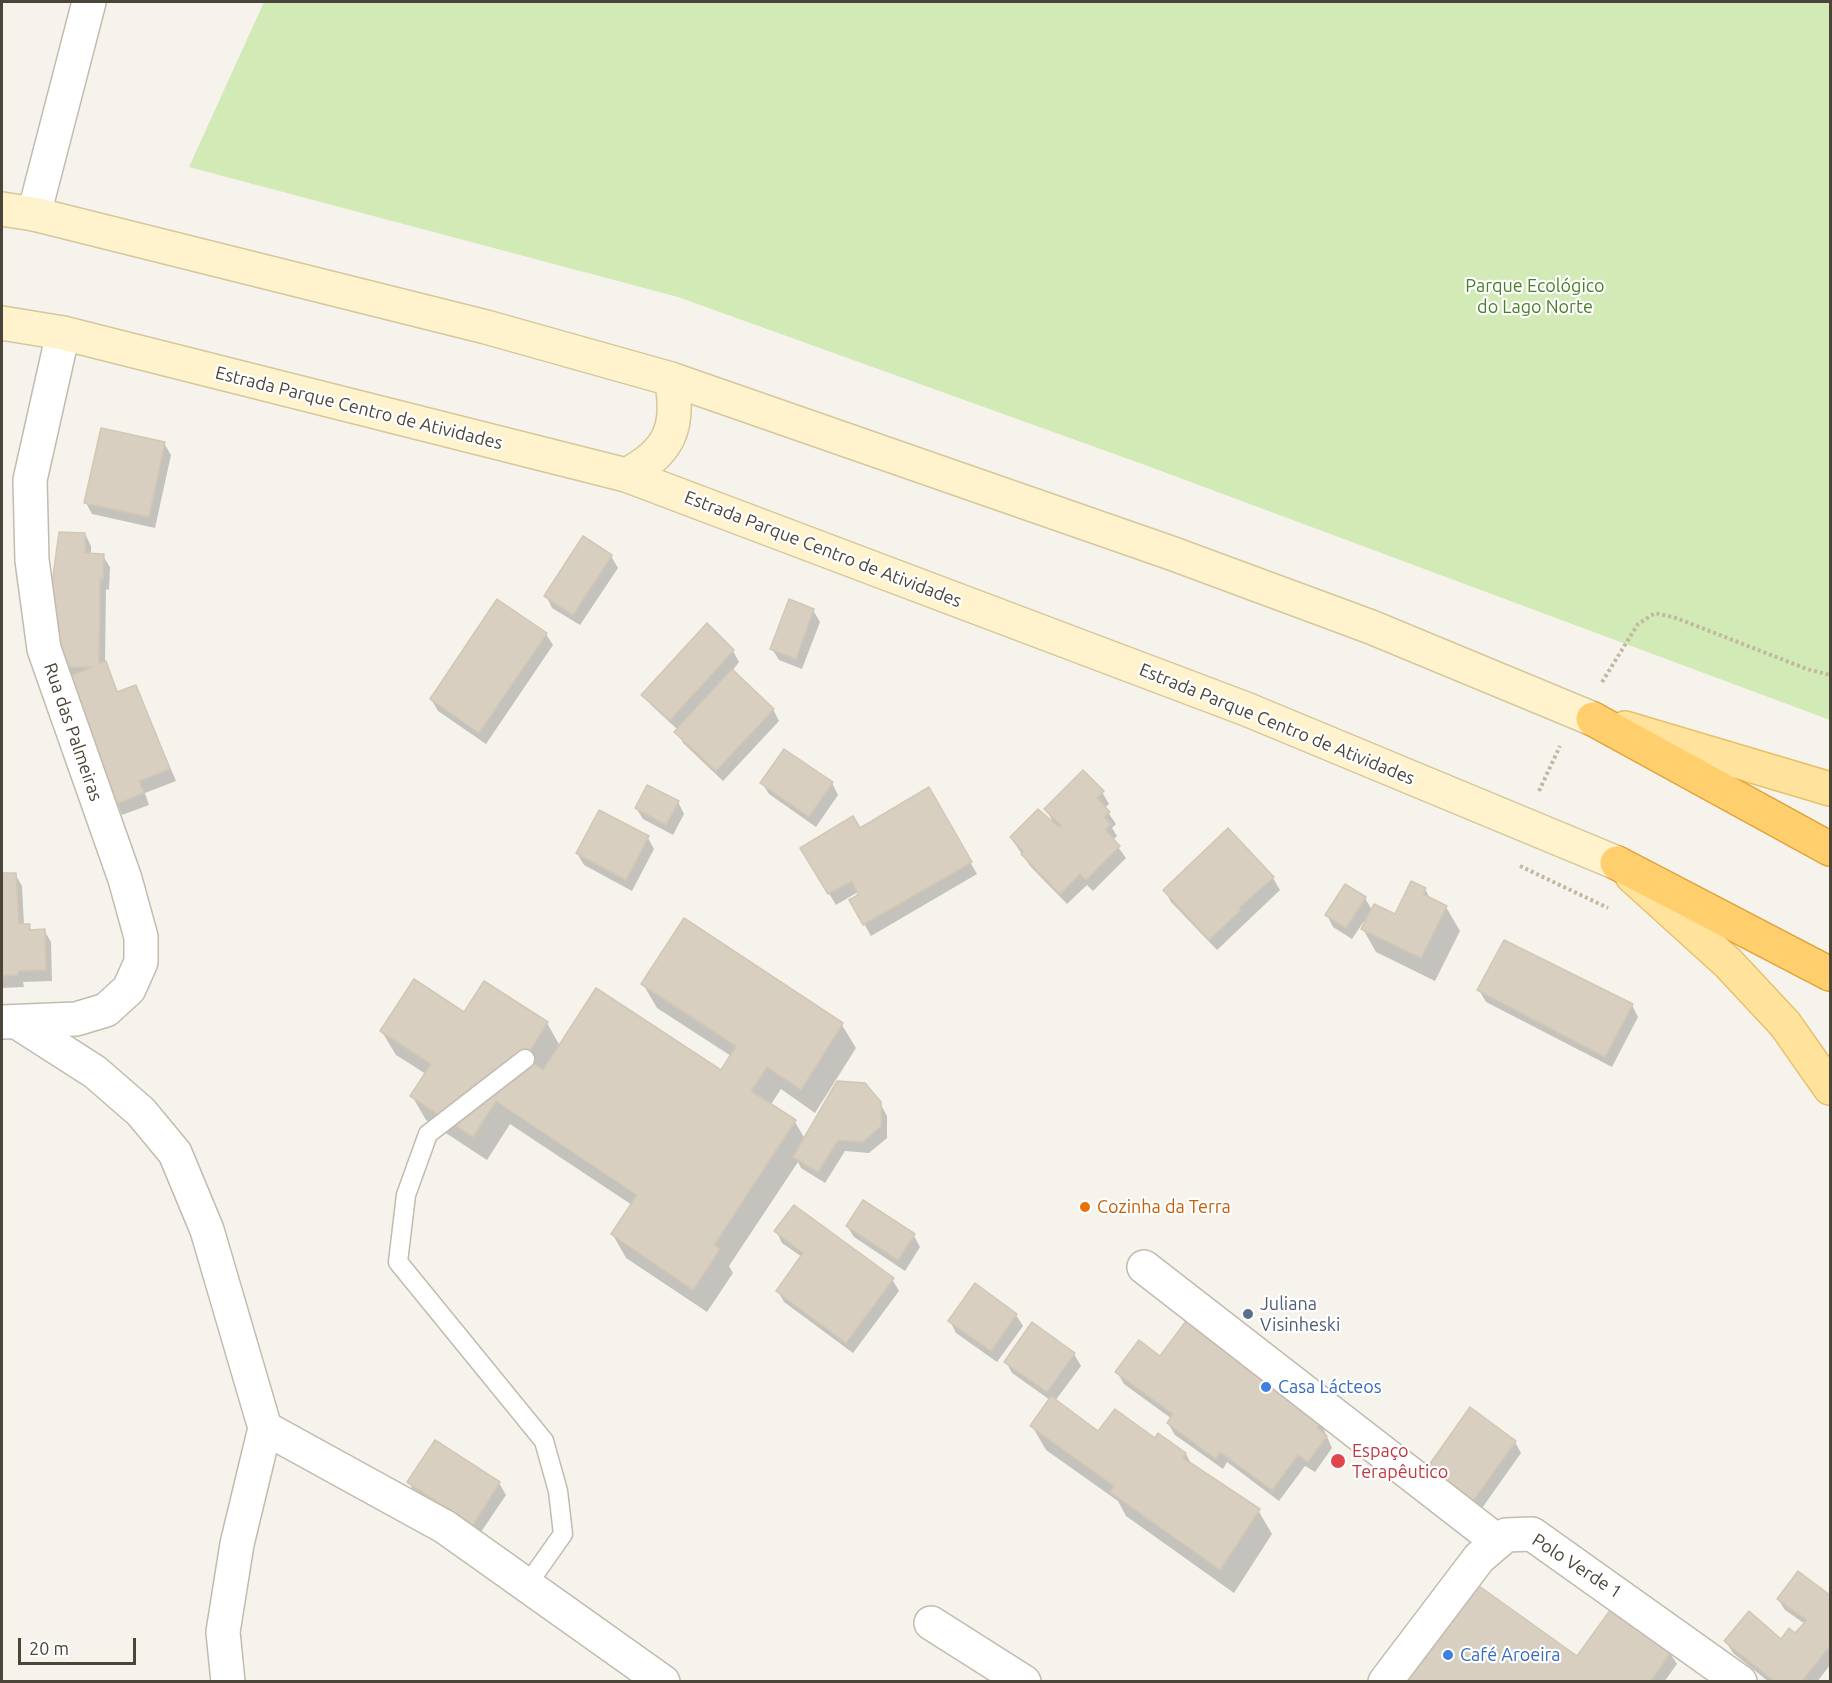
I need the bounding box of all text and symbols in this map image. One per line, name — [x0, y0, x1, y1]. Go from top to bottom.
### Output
park label: Parque Ecológico do Lago Norte — [1465, 275, 1605, 318]
street label: Estrada Parque Centro de Atividades — [213, 362, 505, 454]
street label: Estrada Parque Centro de Atividades — [681, 486, 965, 612]
street label: Estrada Parque Centro de Atividades — [1136, 659, 1418, 789]
street label: Rua das Palmeiras — [39, 660, 107, 804]
place label: Cozinha da Terra — [1097, 1196, 1231, 1218]
marker: Cozinha da Terra — [1078, 1200, 1092, 1214]
place label: Juliana Visinheski — [1260, 1293, 1340, 1336]
marker: Juliana Visinheski — [1241, 1307, 1255, 1321]
place label: Casa Lácteos — [1278, 1376, 1382, 1398]
marker: Casa Lácteos — [1259, 1380, 1273, 1394]
place label: Espaço Terapêutico — [1352, 1440, 1448, 1482]
marker: Espaço Terapêutico — [1329, 1452, 1347, 1470]
street label: Polo Verde 1 — [1528, 1529, 1626, 1603]
scale bar — [21, 1626, 140, 1664]
text: 20 m — [29, 1638, 69, 1658]
place label: Café Aroeira — [1460, 1644, 1561, 1666]
marker: Café Aroeira — [1441, 1648, 1455, 1662]

